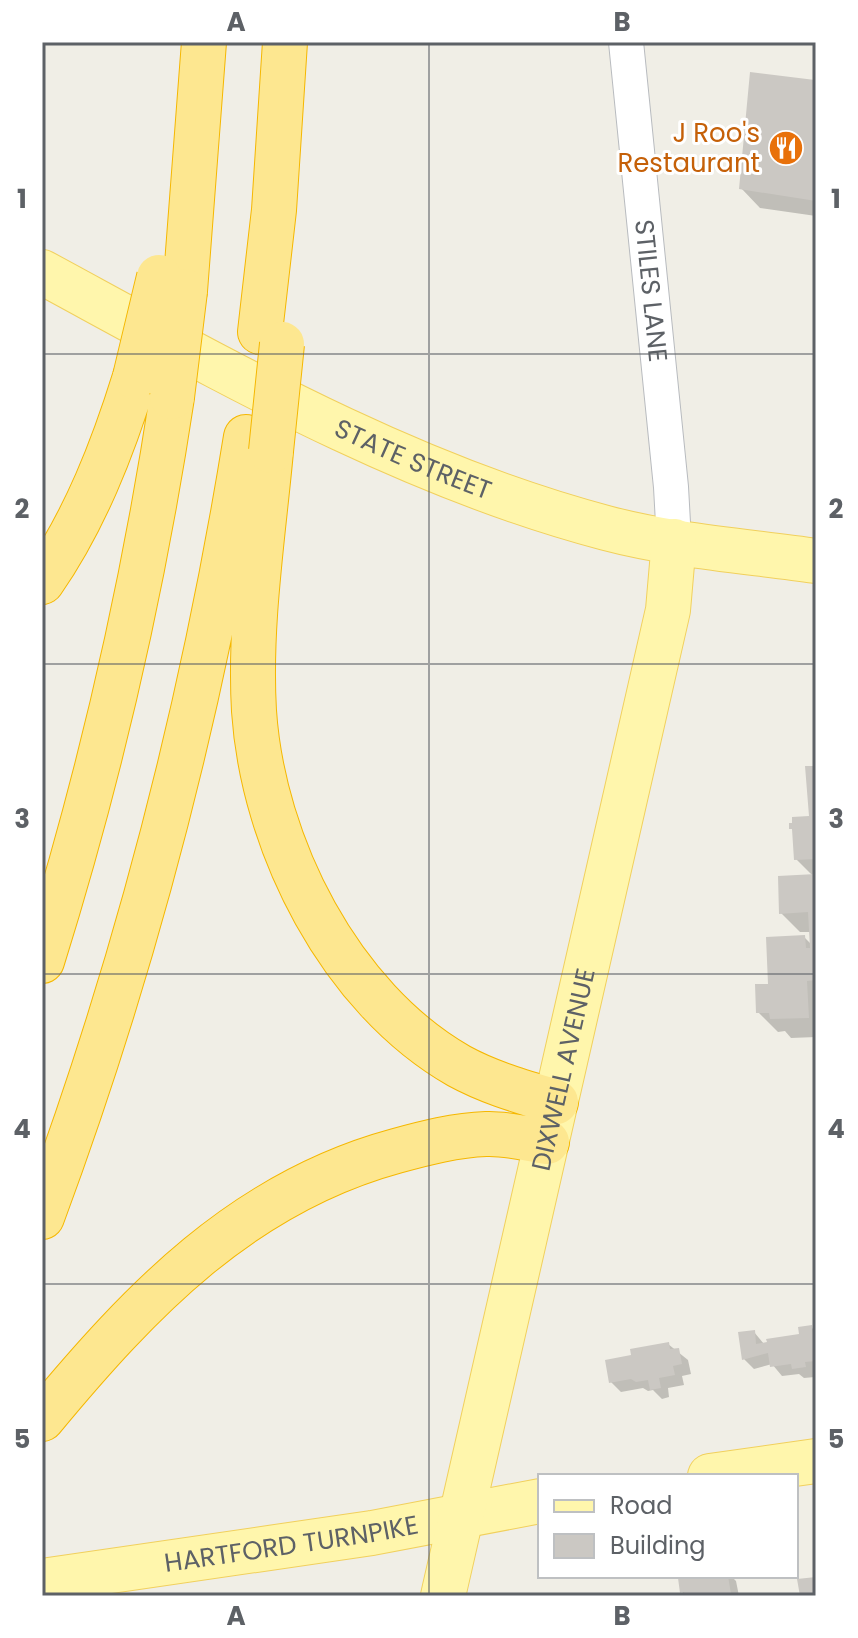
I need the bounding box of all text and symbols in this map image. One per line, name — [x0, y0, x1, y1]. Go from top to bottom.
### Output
text: A — [226, 4, 246, 40]
text: B — [613, 4, 631, 40]
place label: J Roo's Restaurant — [617, 115, 760, 181]
restaurant icon: J Roo's Restaurant — [767, 129, 805, 167]
text: 1 — [17, 181, 27, 217]
text: 1 — [831, 181, 841, 217]
street label: STILES LANE — [626, 218, 676, 364]
street label: STATE STREET — [329, 410, 497, 508]
text: 2 — [15, 491, 30, 527]
text: 2 — [829, 491, 844, 527]
text: 3 — [14, 801, 30, 837]
text: 3 — [828, 801, 844, 837]
street label: DIXWELL AVENUE — [523, 965, 604, 1174]
text: 4 — [13, 1111, 31, 1147]
text: 4 — [827, 1111, 845, 1147]
text: 5 — [14, 1421, 30, 1457]
text: 5 — [828, 1421, 844, 1457]
legend — [538, 1474, 798, 1578]
text: Road — [610, 1489, 672, 1522]
street label: HARTFORD TURNPIKE — [162, 1507, 421, 1581]
text: Building — [610, 1529, 706, 1562]
text: A — [226, 1598, 246, 1634]
text: B — [613, 1598, 631, 1634]

